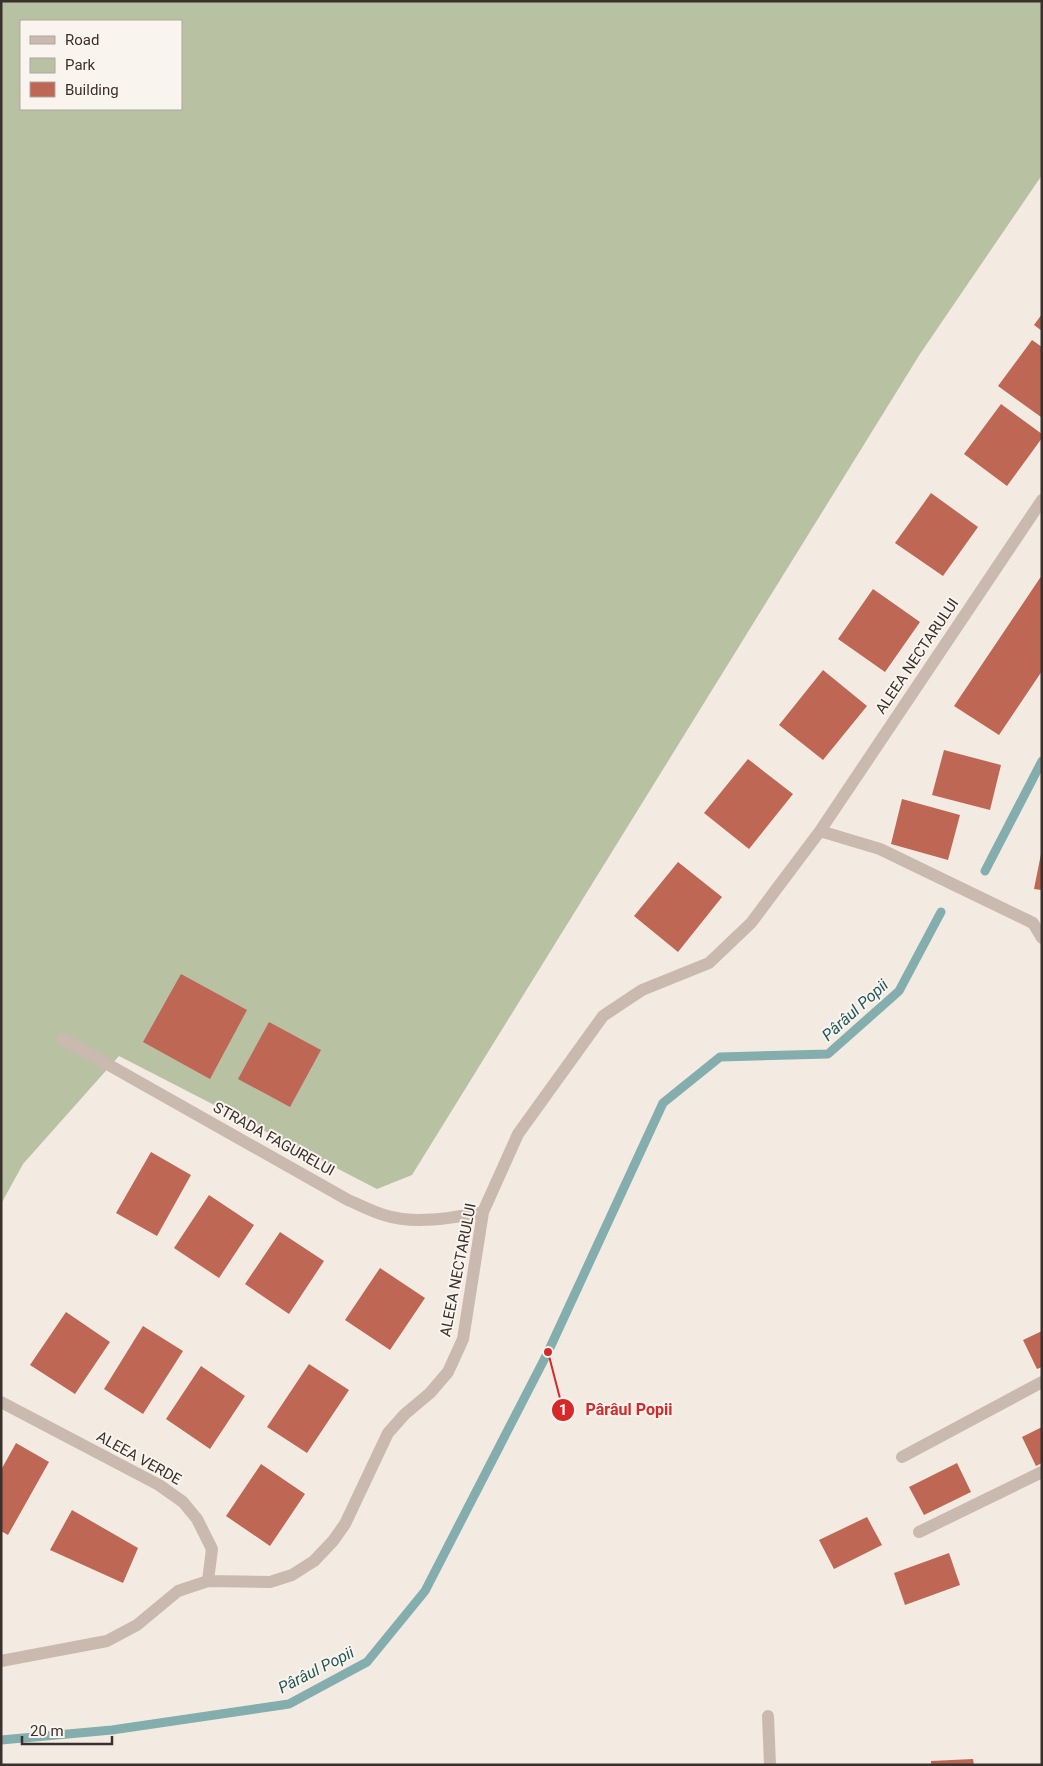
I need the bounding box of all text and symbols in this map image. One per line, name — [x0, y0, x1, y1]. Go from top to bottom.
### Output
legend — [20, 20, 182, 110]
text: Road — [65, 31, 99, 49]
text: Park — [65, 56, 96, 74]
text: Building — [65, 81, 119, 99]
street label: ALEEA NECTARULUI — [872, 595, 962, 717]
water label: Pârâul Popii — [818, 975, 892, 1045]
street label: STRADA FAGURELUI — [210, 1098, 338, 1180]
street label: ALEEA NECTARULUI — [436, 1202, 480, 1338]
callout: Pârâul Popii — [551, 1394, 683, 1425]
text: Pârâul Popii — [586, 1400, 672, 1419]
text: 1 — [559, 1401, 567, 1419]
street label: ALEEA VERDE — [93, 1427, 185, 1489]
water label: Pârâul Popii — [275, 1643, 357, 1697]
scale bar — [22, 1714, 112, 1746]
text: 20 m — [30, 1722, 64, 1740]

